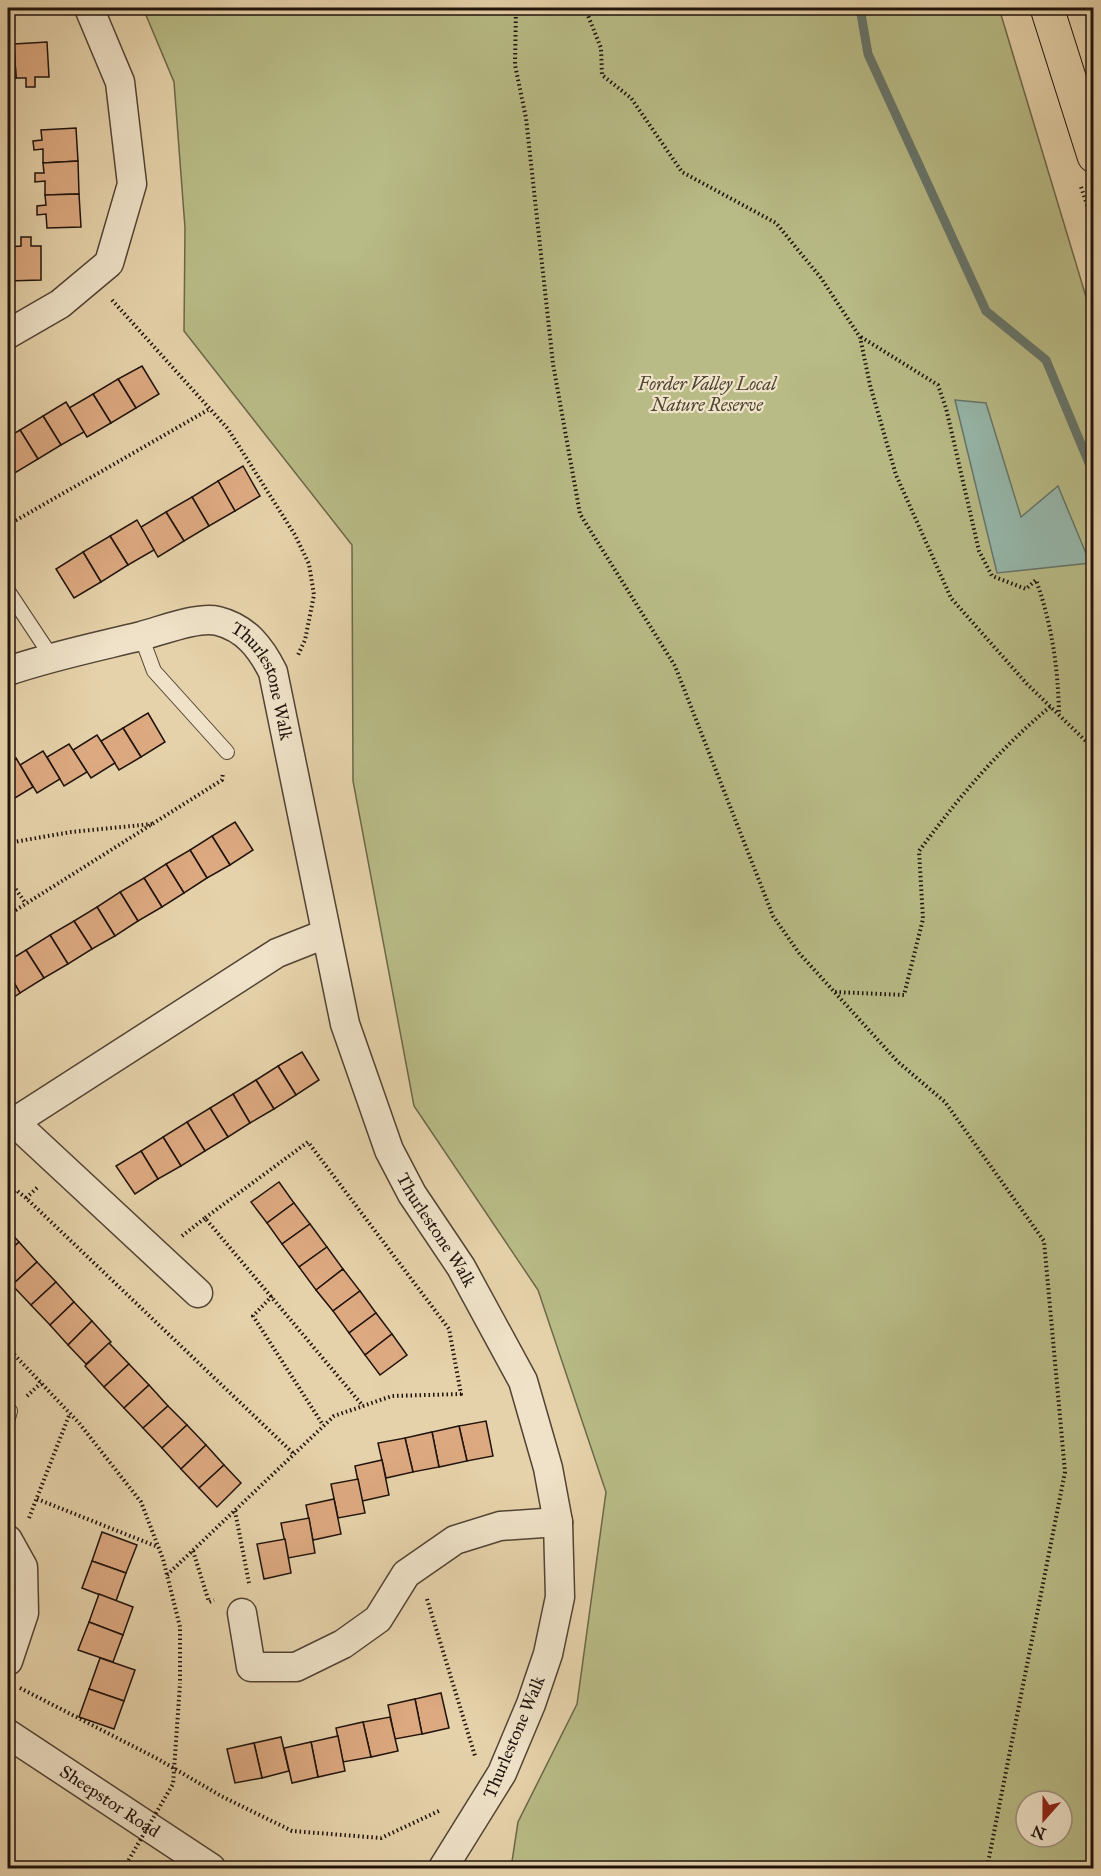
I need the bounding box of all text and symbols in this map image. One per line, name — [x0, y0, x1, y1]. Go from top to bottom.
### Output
park label: Forder Valley Local Nature Reserve — [637, 373, 778, 416]
street label: Thurlestone Walk — [227, 617, 298, 743]
street label: Thurlestone Walk — [392, 1169, 481, 1291]
street label: Thurlestone Walk — [478, 1672, 550, 1802]
street label: Sheepstor Road — [56, 1760, 164, 1842]
north arrow — [1014, 1789, 1074, 1849]
text: N — [1029, 1821, 1049, 1844]

